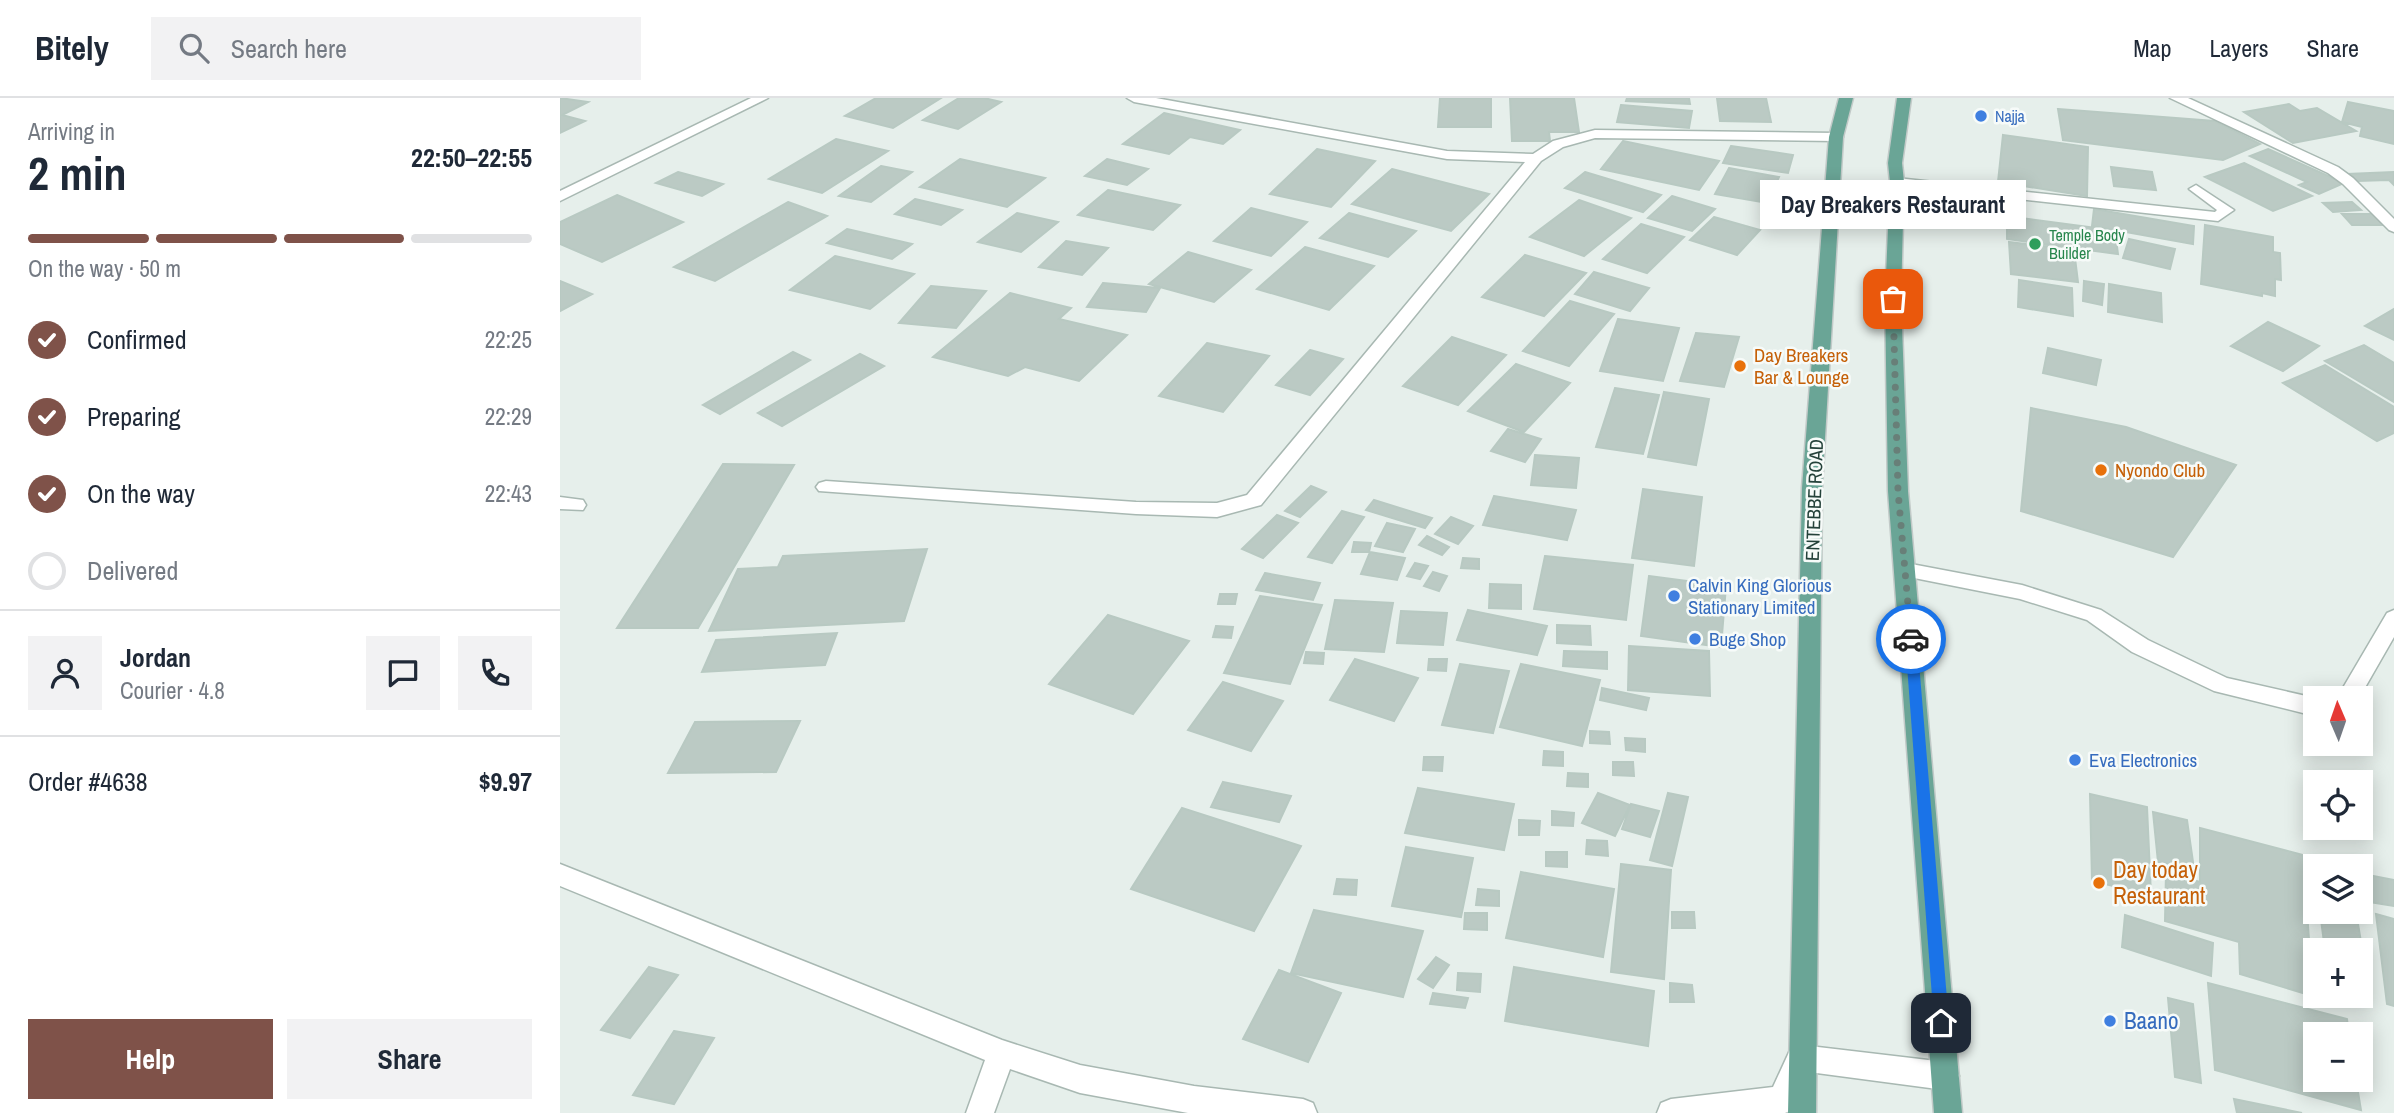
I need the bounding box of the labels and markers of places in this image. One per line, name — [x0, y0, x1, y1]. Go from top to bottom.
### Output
place label: Najja — [1995, 105, 2026, 127]
marker: Najja — [1973, 108, 1989, 124]
callout: Day Breakers Restaurant — [1760, 180, 2026, 229]
place label: Temple Body Builder — [2049, 224, 2125, 264]
marker: Temple Body Builder — [2027, 236, 2043, 252]
pin — [1863, 269, 1923, 329]
place label: Day Breakers Bar & Lounge — [1754, 342, 1849, 390]
marker: Day Breakers Bar & Lounge — [1732, 358, 1748, 374]
place label: Nyondo Club — [2115, 457, 2205, 483]
marker: Nyondo Club — [2093, 462, 2109, 478]
place label: Calvin King Glorious Stationary Limited — [1688, 572, 1832, 620]
marker: Calvin King Glorious Stationary Limited — [1666, 588, 1682, 604]
place label: Buge Shop — [1709, 626, 1786, 652]
marker: Buge Shop — [1687, 631, 1703, 647]
place label: Eva Electronics — [2089, 747, 2197, 773]
marker: Eva Electronics — [2067, 752, 2083, 768]
place label: Day today Restaurant — [2113, 854, 2205, 911]
marker: Day today Restaurant — [2091, 875, 2107, 891]
pin — [1911, 993, 1971, 1053]
place label: Baano — [2124, 1005, 2179, 1036]
marker: Baano — [2102, 1013, 2118, 1029]

